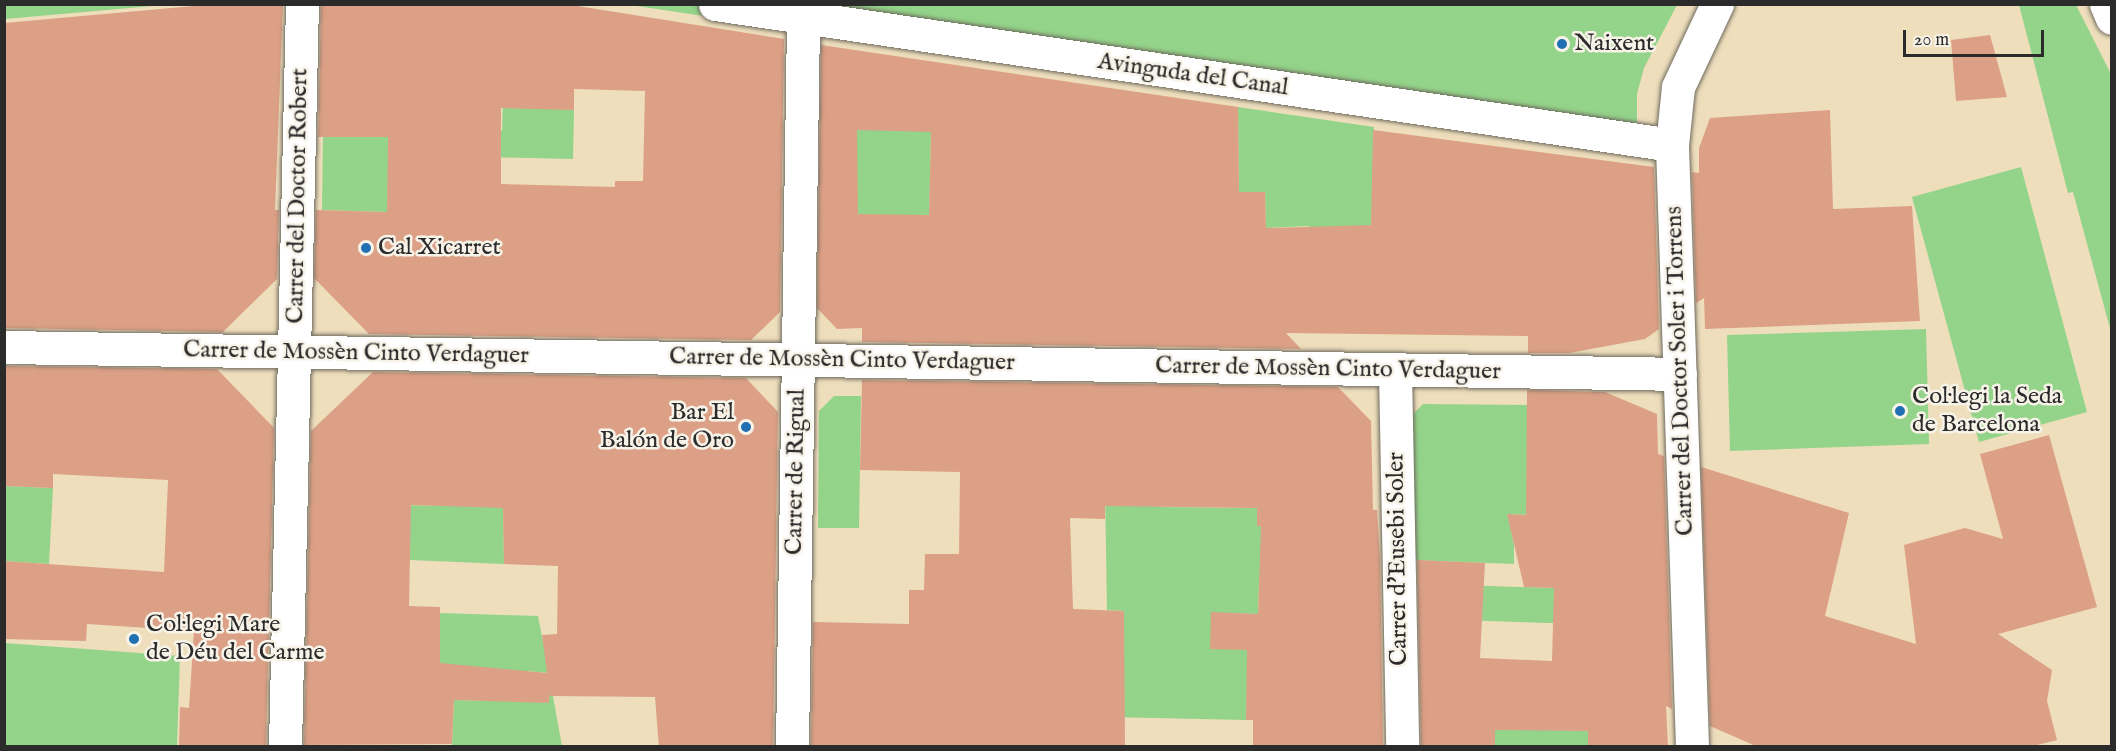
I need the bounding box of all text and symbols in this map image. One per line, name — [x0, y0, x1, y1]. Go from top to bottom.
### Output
scale bar — [1906, 18, 2047, 56]
text: 20 m — [1914, 29, 1949, 52]
place label: Naixent — [1574, 30, 1654, 58]
marker: Naixent — [1555, 37, 1569, 51]
street label: Avinguda del Canal — [1096, 47, 1290, 103]
street label: Carrer del Doctor Robert — [281, 68, 315, 324]
street label: Carrer del Doctor Soler i Torrens — [1660, 206, 1700, 536]
place label: Cal Xicarret — [378, 234, 501, 262]
marker: Cal Xicarret — [359, 241, 373, 255]
street label: Carrer de Mossèn Cinto Verdaguer — [183, 336, 529, 370]
street label: Carrer de Mossèn Cinto Verdaguer — [669, 343, 1015, 377]
street label: Carrer de Mossèn Cinto Verdaguer — [1155, 352, 1501, 386]
place label: Col·legi la Seda de Barcelona — [1912, 383, 2062, 439]
street label: Carrer de Rigual — [780, 389, 812, 555]
place label: Bar El Balón de Oro — [600, 399, 734, 455]
marker: Col·legi la Seda de Barcelona — [1893, 404, 1907, 418]
marker: Bar El Balón de Oro — [739, 420, 753, 434]
street label: Carrer d'Eusebi Soler — [1382, 452, 1414, 666]
place label: Col·legi Mare de Déu del Carme — [146, 611, 324, 667]
marker: Col·legi Mare de Déu del Carme — [127, 632, 141, 646]

